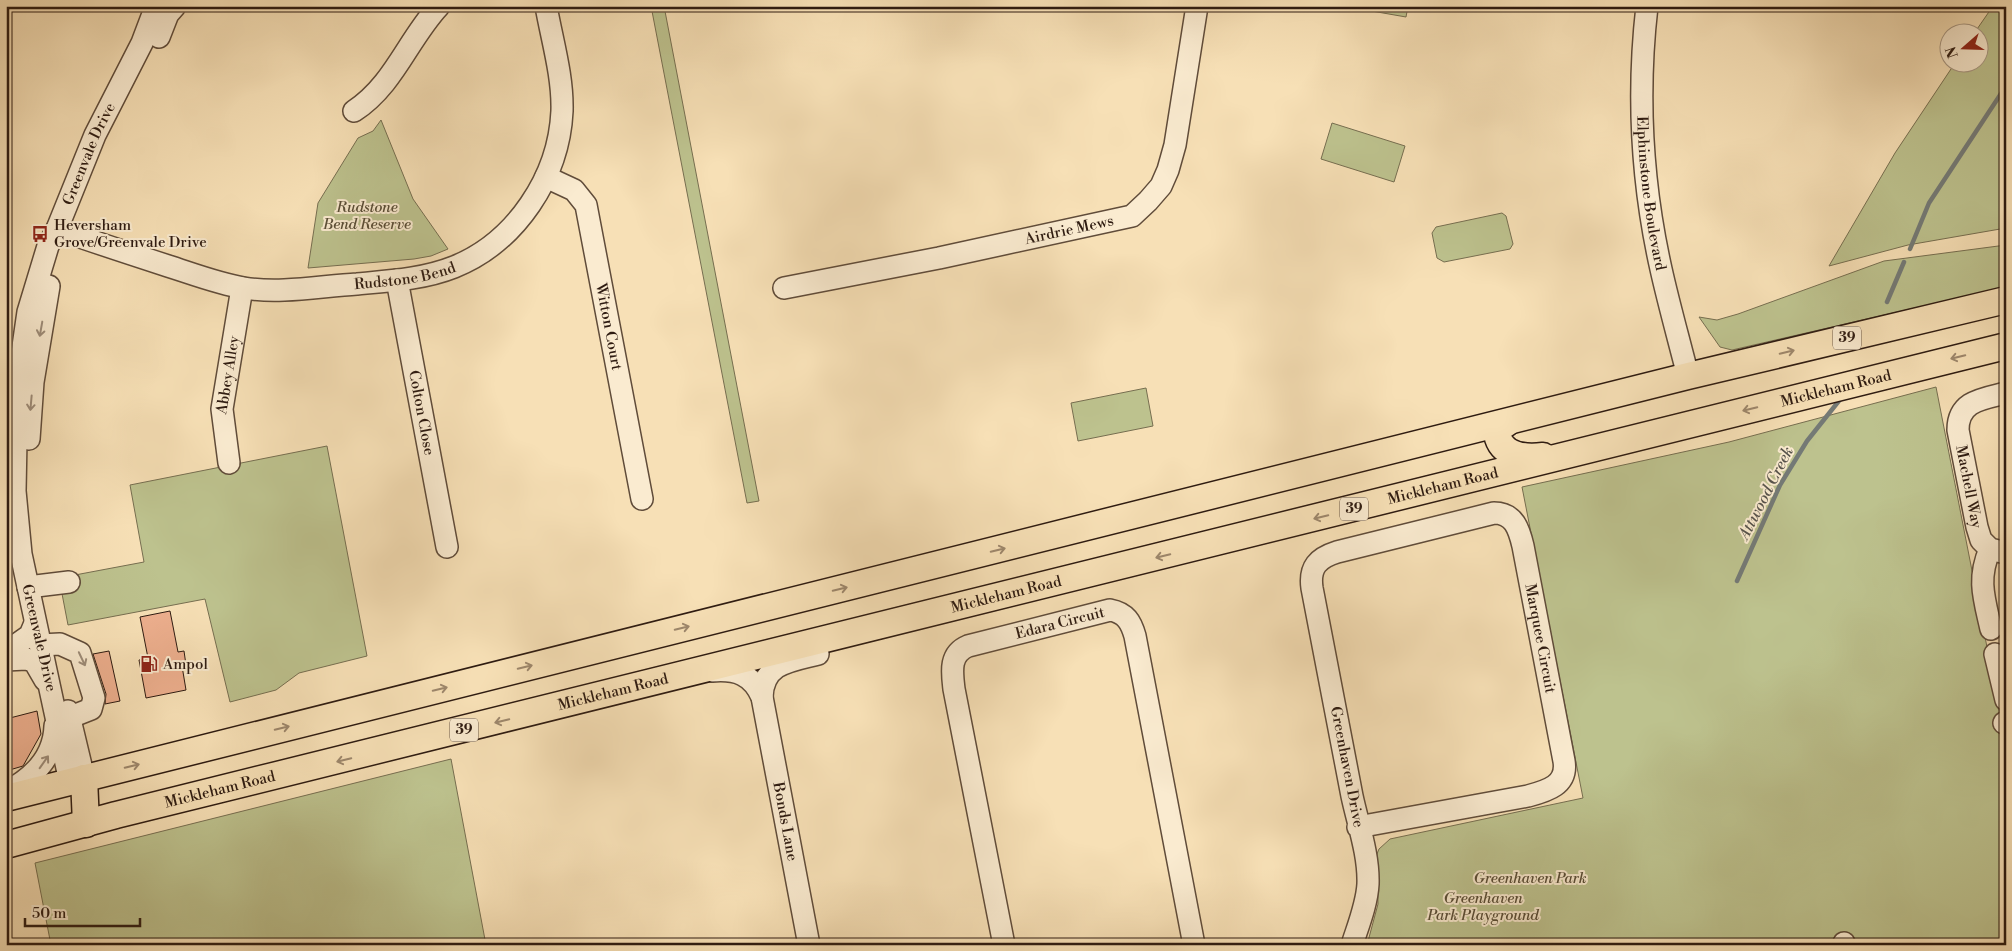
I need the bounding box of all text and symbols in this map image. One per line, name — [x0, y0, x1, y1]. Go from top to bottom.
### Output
north arrow — [1940, 22, 1990, 72]
text: N — [1942, 44, 1963, 60]
street label: Greenvale Drive — [58, 100, 119, 208]
street label: Elphinstone Boulevard — [1633, 116, 1671, 273]
park label: Rudstone Bend Reserve — [322, 198, 411, 234]
street label: Airdrie Mews — [1022, 211, 1115, 249]
place label: Heversham Grove/Greenvale Drive — [54, 216, 207, 252]
bus stop icon: Heversham Grove/Greenvale Drive — [30, 224, 50, 244]
street label: Rudstone Bend — [353, 258, 459, 294]
street label: Witton Court — [591, 281, 627, 373]
one-way arrow — [35, 320, 45, 336]
road number: 39 — [1833, 326, 1861, 349]
street label: Abbey Alley — [212, 334, 244, 416]
one-way arrow — [1778, 347, 1794, 356]
one-way arrow — [1951, 353, 1967, 363]
street label: Mickleham Road — [1779, 365, 1894, 411]
street label: Colton Close — [405, 369, 439, 457]
one-way arrow — [26, 395, 36, 411]
one-way arrow — [1742, 405, 1758, 414]
water label: Attwood Creek — [1733, 443, 1798, 545]
street label: Machell Way — [1952, 443, 1987, 531]
street label: Mickleham Road — [1385, 463, 1500, 509]
road number: 39 — [1340, 498, 1368, 520]
one-way arrow — [1313, 513, 1329, 522]
one-way arrow — [989, 545, 1005, 554]
one-way arrow — [1156, 552, 1172, 562]
street label: Mickleham Road — [949, 571, 1064, 617]
street label: Greenvale Drive — [17, 582, 61, 694]
street label: Marquee Circuit — [1521, 582, 1560, 695]
one-way arrow — [832, 584, 848, 593]
street label: Edara Circuit — [1013, 602, 1107, 643]
one-way arrow — [674, 623, 690, 632]
one-way arrow — [78, 651, 88, 666]
fuel station icon: Ampol — [139, 654, 159, 674]
place label: Ampol — [162, 655, 208, 674]
one-way arrow — [516, 662, 532, 672]
street label: Mickleham Road — [556, 669, 671, 715]
one-way arrow — [431, 683, 447, 693]
street label: Greenhaven Drive — [1326, 705, 1368, 829]
one-way arrow — [495, 717, 511, 726]
road number: 39 — [450, 718, 478, 742]
one-way arrow — [274, 723, 290, 732]
one-way arrow — [39, 755, 49, 769]
one-way arrow — [337, 756, 353, 765]
one-way arrow — [123, 761, 139, 770]
street label: Mickleham Road — [163, 766, 278, 812]
street label: Bonds Lane — [769, 779, 802, 863]
park label: Greenhaven Park — [1474, 869, 1587, 888]
park label: Greenhaven Park Playground — [1426, 889, 1539, 925]
scale bar — [25, 896, 140, 928]
text: 50 m — [32, 904, 66, 923]

